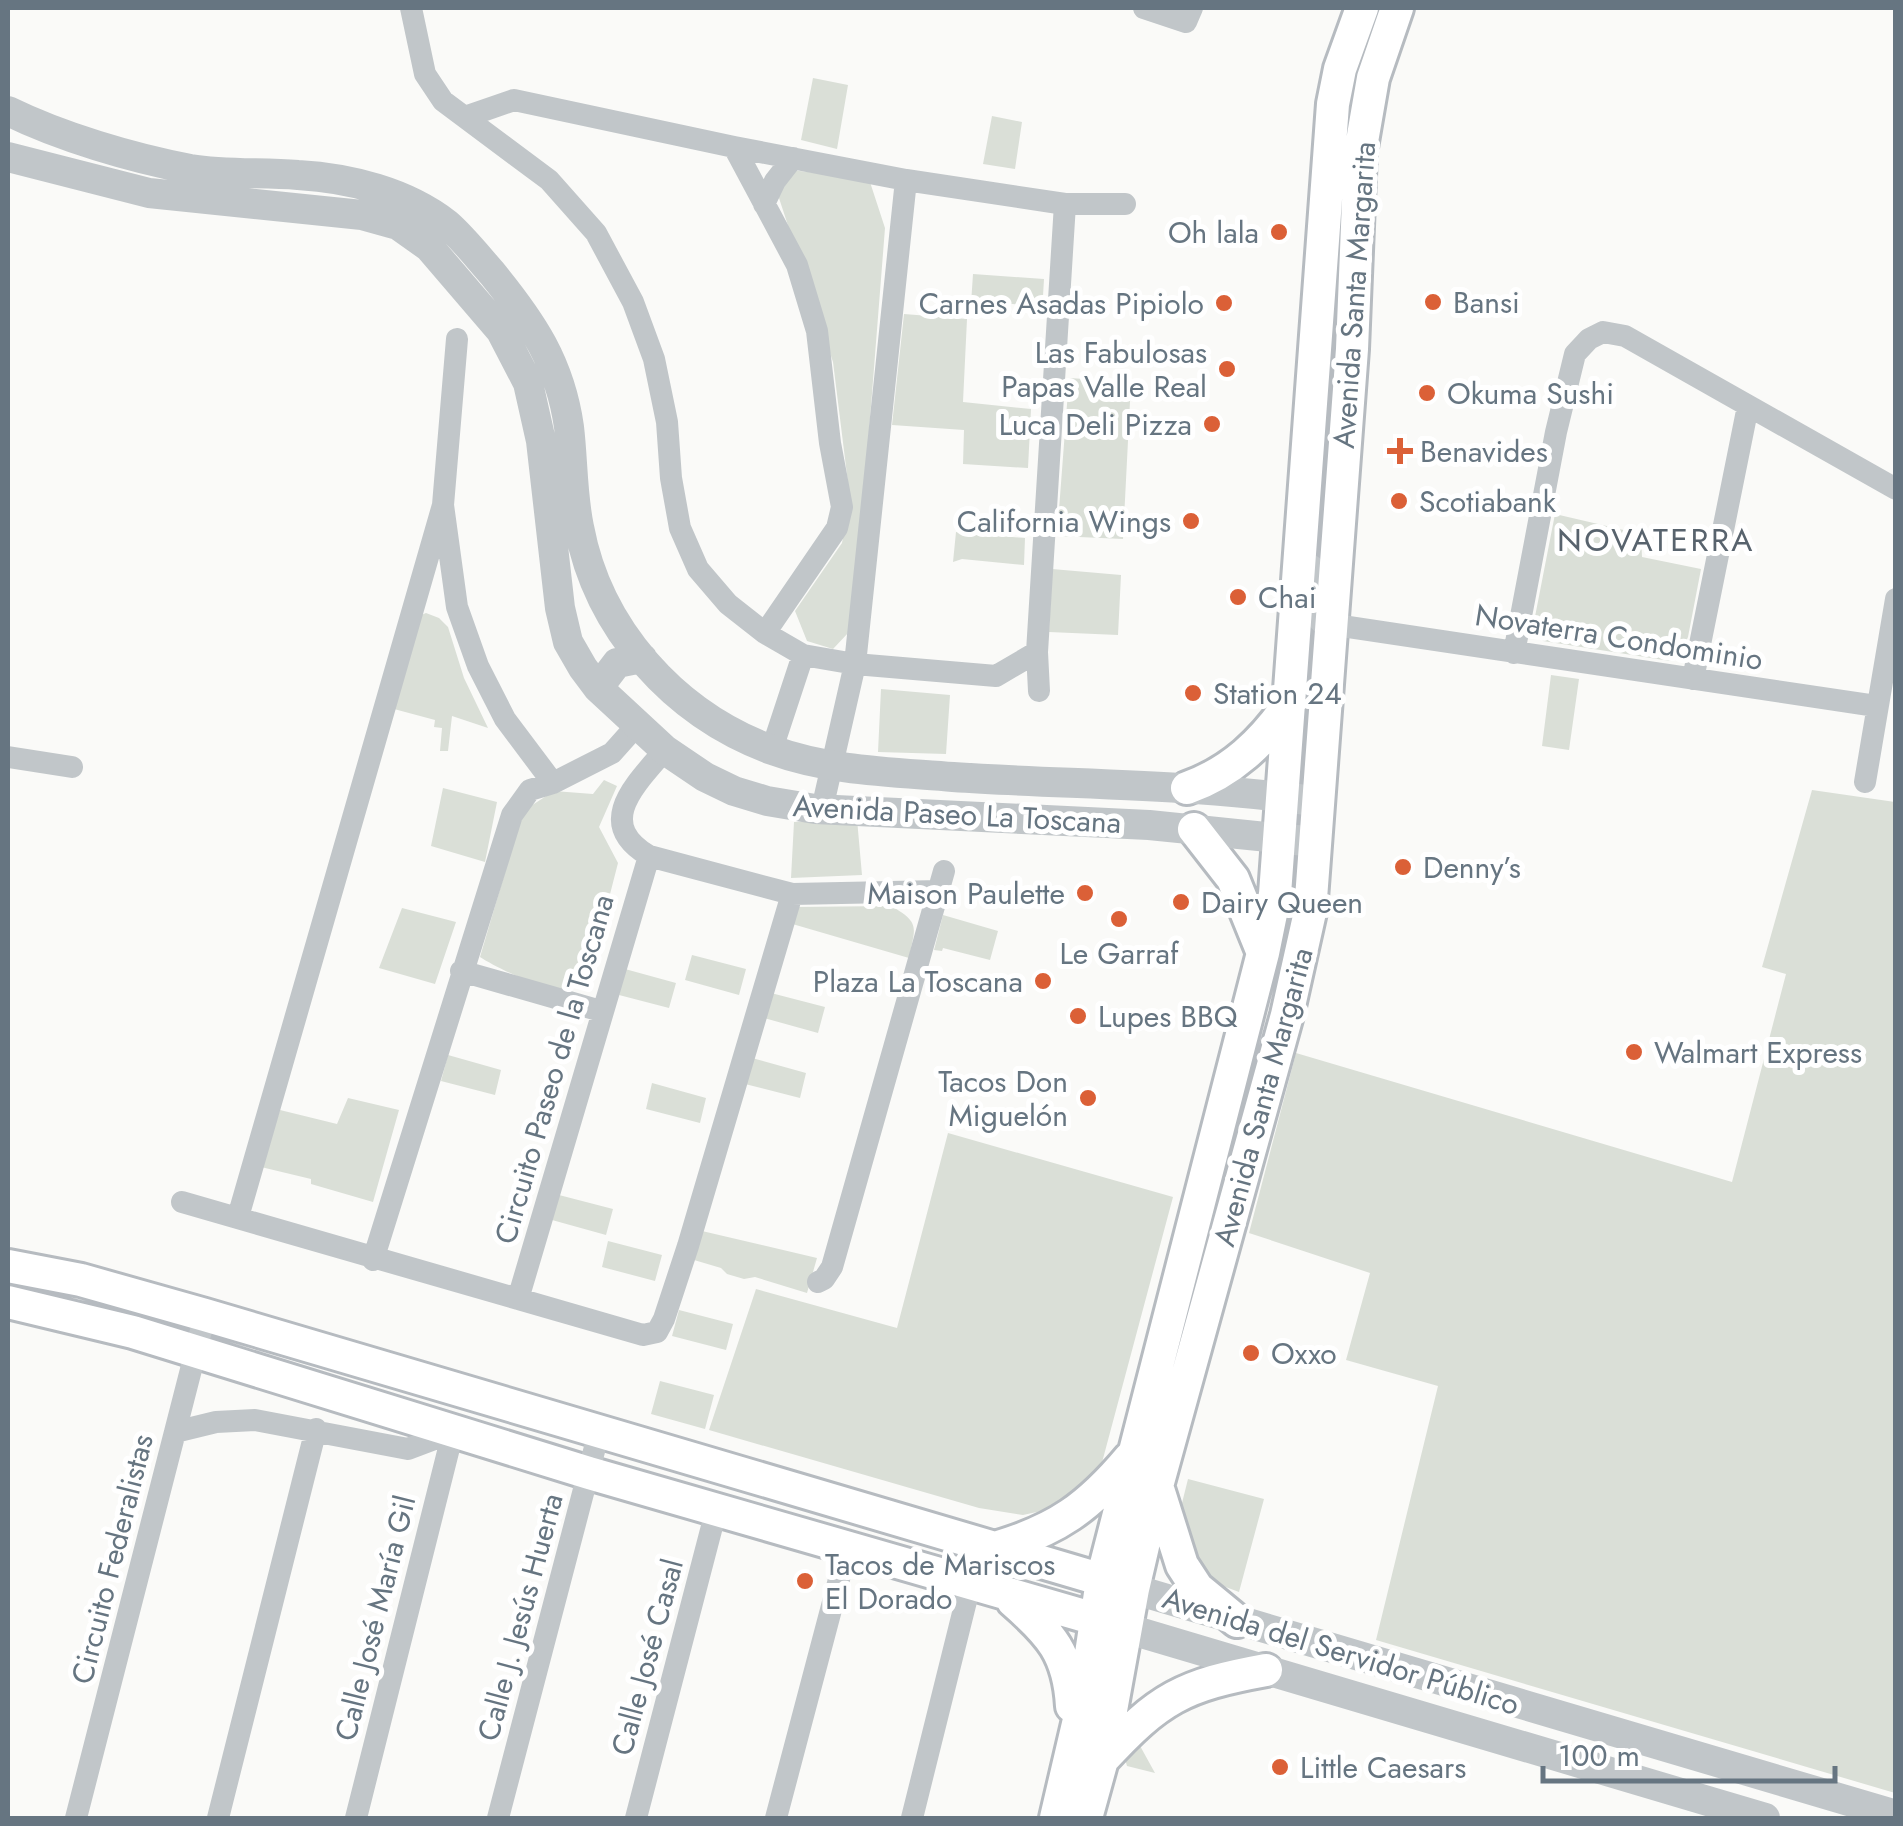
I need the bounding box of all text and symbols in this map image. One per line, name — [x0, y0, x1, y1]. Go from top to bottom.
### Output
street label: Avenida Santa Margarita — [1322, 140, 1386, 450]
place label: Oh lala — [1168, 211, 1259, 254]
marker: Oh lala — [1268, 221, 1290, 243]
place label: Bansi — [1453, 281, 1520, 324]
place label: Carnes Asadas Pipiolo — [919, 282, 1204, 325]
marker: Bansi — [1422, 291, 1444, 313]
marker: Carnes Asadas Pipiolo — [1213, 292, 1235, 314]
place label: Las Fabulosas Papas Valle Real — [1001, 331, 1207, 408]
marker: Las Fabulosas Papas Valle Real — [1216, 358, 1238, 380]
place label: Okuma Sushi — [1447, 372, 1614, 415]
marker: Okuma Sushi — [1416, 382, 1438, 404]
place label: Luca Deli Pizza — [999, 403, 1192, 446]
marker: Luca Deli Pizza — [1201, 413, 1223, 435]
place label: Benavides — [1420, 430, 1548, 473]
marker: Benavides — [1389, 440, 1411, 462]
place label: Scotiabank — [1419, 480, 1557, 523]
marker: Scotiabank — [1388, 490, 1410, 512]
place label: California Wings — [957, 500, 1171, 543]
marker: California Wings — [1180, 510, 1202, 532]
district label: NOVATERRA — [1557, 517, 1755, 563]
place label: Chai — [1258, 576, 1317, 619]
marker: Chai — [1227, 586, 1249, 608]
street label: Novaterra Condominio — [1472, 593, 1766, 681]
place label: Station 24 — [1213, 672, 1342, 715]
marker: Station 24 — [1182, 682, 1204, 704]
street label: Avenida Paseo La Toscana — [792, 784, 1122, 844]
place label: Denny’s — [1423, 846, 1521, 889]
marker: Denny’s — [1392, 856, 1414, 878]
place label: Maison Paulette — [867, 872, 1065, 915]
place label: Dairy Queen — [1201, 881, 1363, 924]
marker: Maison Paulette — [1074, 882, 1096, 904]
street label: Circuito Paseo de la Toscana — [483, 889, 625, 1249]
marker: Dairy Queen — [1170, 891, 1192, 913]
marker: Le Garraf — [1108, 908, 1130, 930]
place label: Le Garraf — [1059, 932, 1180, 975]
street label: Avenida Santa Margarita — [1202, 943, 1324, 1251]
place label: Plaza La Toscana — [813, 960, 1023, 1003]
marker: Plaza La Toscana — [1032, 970, 1054, 992]
place label: Lupes BBQ — [1098, 995, 1238, 1038]
marker: Lupes BBQ — [1067, 1005, 1089, 1027]
place label: Walmart Express — [1654, 1031, 1862, 1074]
marker: Walmart Express — [1623, 1041, 1645, 1063]
place label: Tacos Don Miguelón — [938, 1060, 1068, 1137]
marker: Tacos Don Miguelón — [1077, 1087, 1099, 1109]
place label: Oxxo — [1271, 1332, 1337, 1375]
marker: Oxxo — [1240, 1342, 1262, 1364]
street label: Circuito Federalistas — [60, 1430, 164, 1688]
street label: Calle J. Jesús Huerta — [466, 1488, 574, 1746]
street label: Calle José María Gil — [324, 1491, 426, 1745]
place label: Tacos de Mariscos El Dorado — [825, 1543, 1055, 1620]
street label: Calle José Casal — [600, 1554, 694, 1760]
marker: Tacos de Mariscos El Dorado — [794, 1570, 816, 1592]
street label: Avenida del Servidor Público — [1158, 1576, 1524, 1726]
scale bar — [1543, 1721, 1836, 1783]
text: 100 m — [1558, 1734, 1640, 1777]
place label: Little Caesars — [1300, 1746, 1466, 1789]
marker: Little Caesars — [1269, 1756, 1291, 1778]

